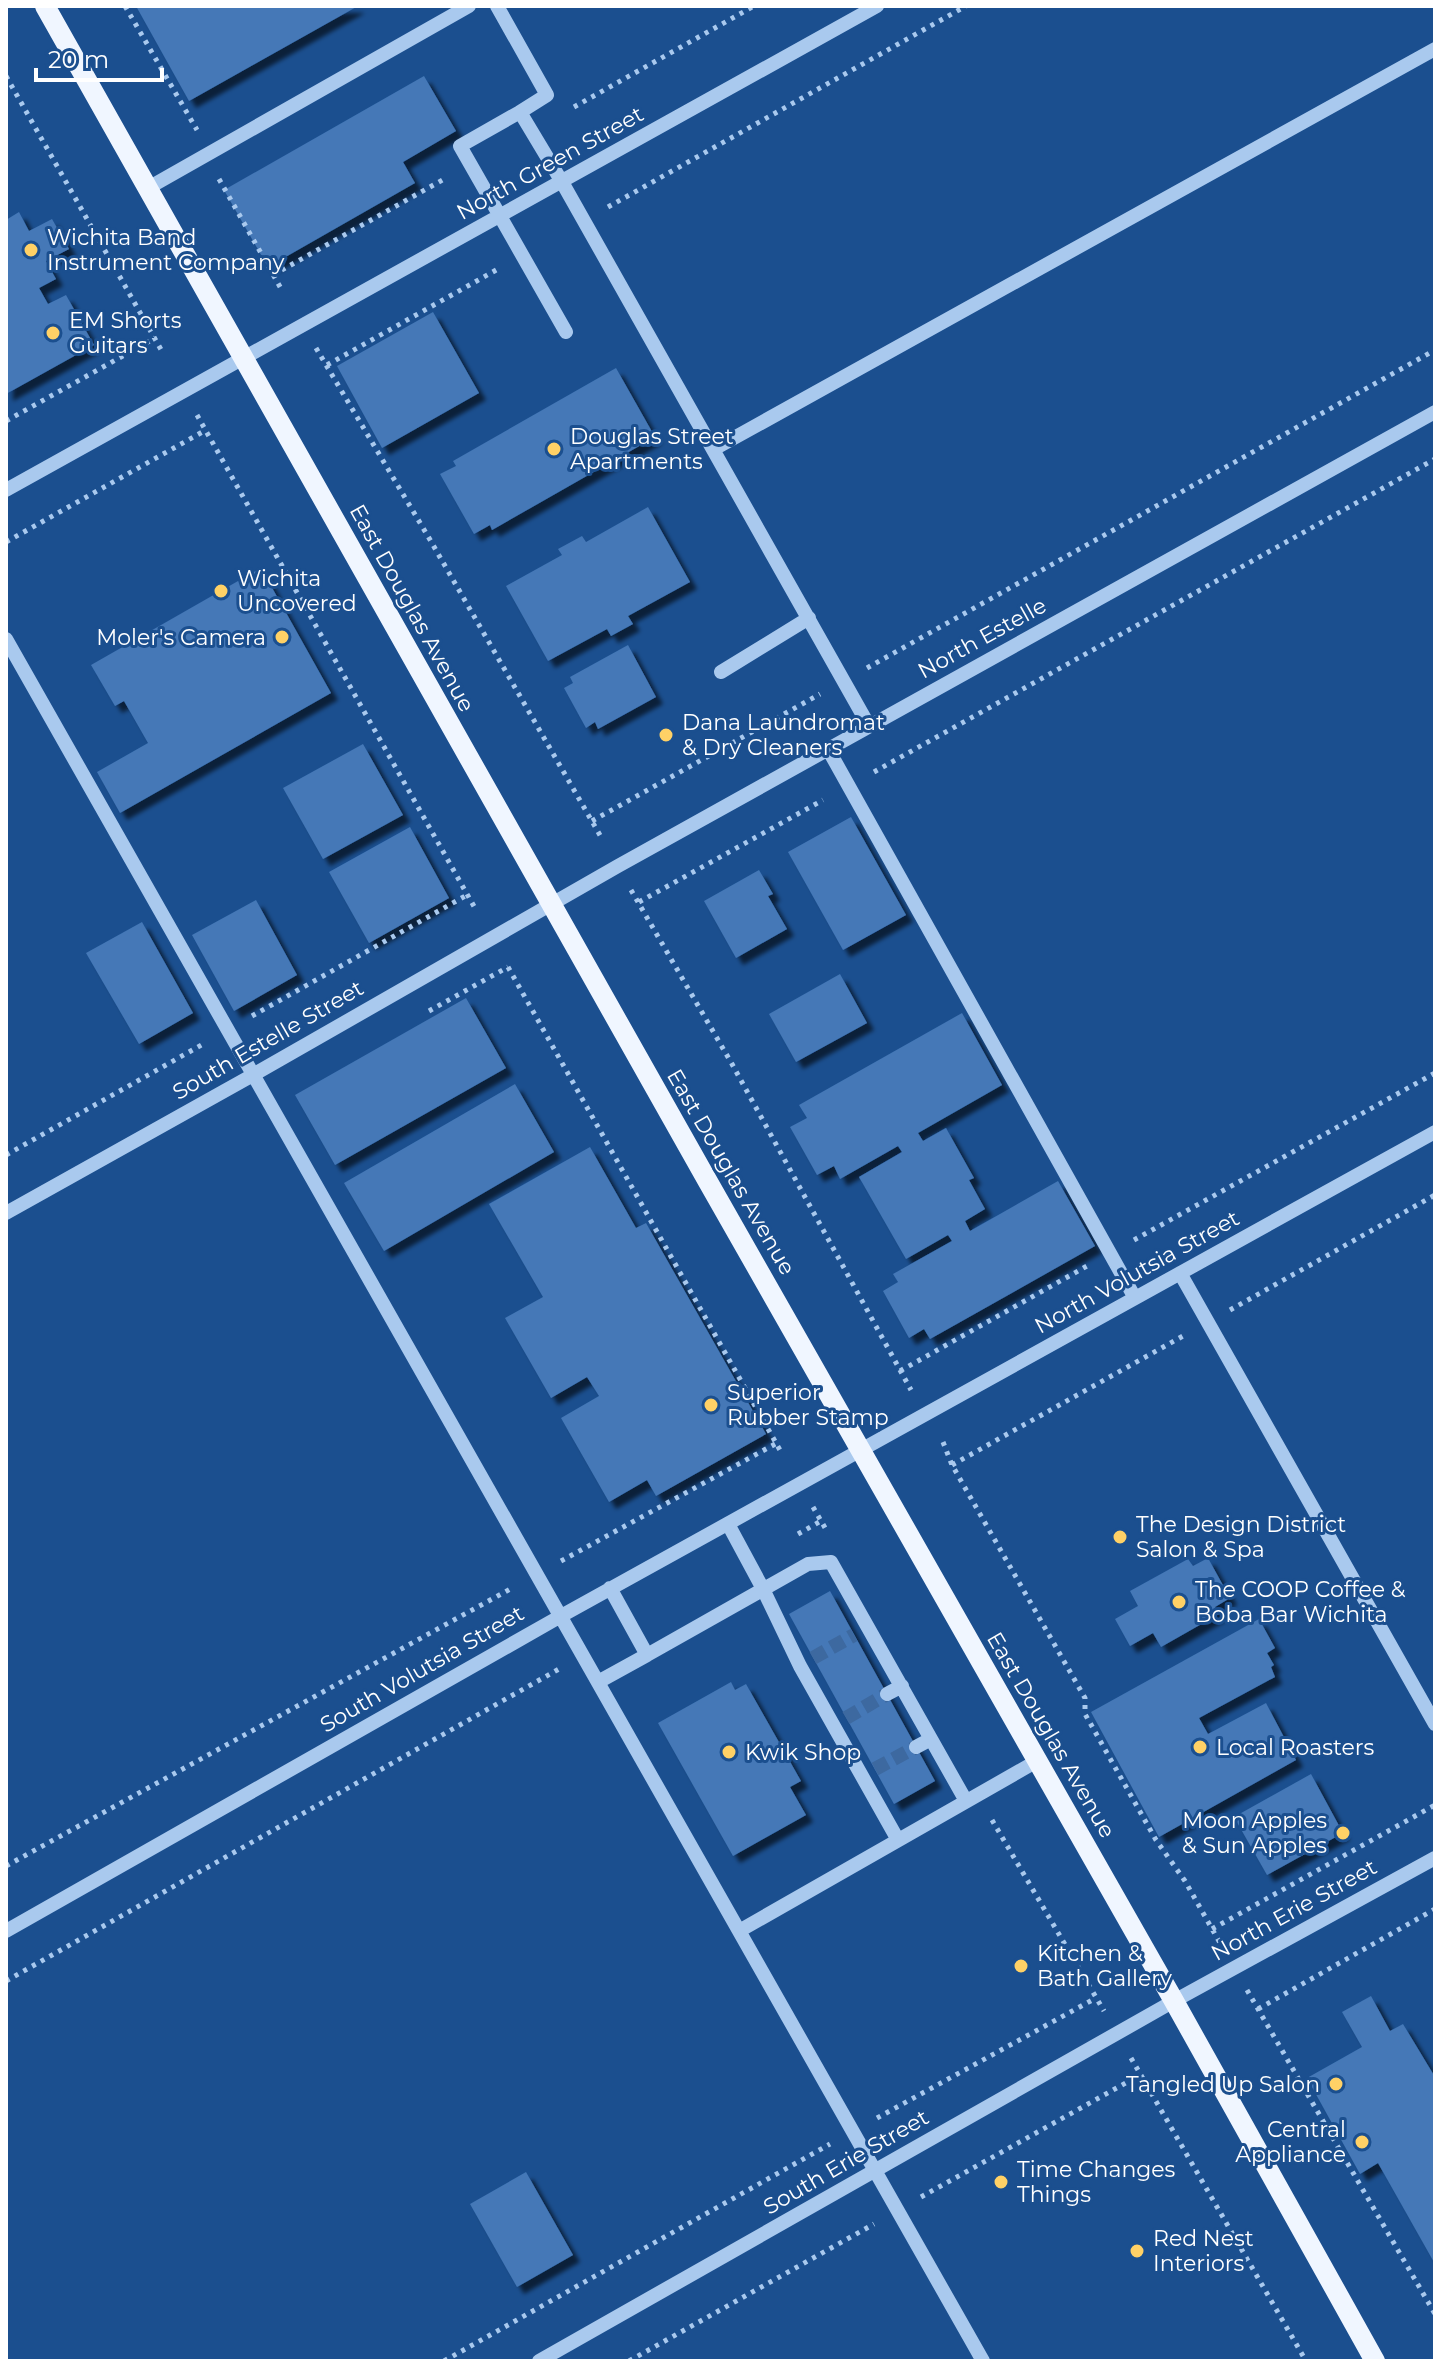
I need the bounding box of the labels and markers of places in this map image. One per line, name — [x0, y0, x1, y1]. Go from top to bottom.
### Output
place label: Wichita Band Instrument Company — [47, 224, 284, 276]
marker: Wichita Band Instrument Company — [22, 241, 40, 259]
place label: EM Shorts Guitars — [69, 307, 182, 359]
marker: EM Shorts Guitars — [44, 324, 62, 342]
place label: Douglas Street Apartments — [570, 423, 734, 475]
marker: Douglas Street Apartments — [545, 440, 563, 458]
place label: Wichita Uncovered — [237, 565, 357, 617]
marker: Wichita Uncovered — [212, 582, 230, 600]
place label: Moler's Camera — [96, 624, 266, 651]
marker: Moler's Camera — [273, 628, 291, 646]
place label: Dana Laundromat & Dry Cleaners — [682, 709, 885, 761]
marker: Dana Laundromat & Dry Cleaners — [657, 726, 675, 744]
place label: Superior Rubber Stamp — [727, 1379, 889, 1431]
marker: Superior Rubber Stamp — [702, 1396, 720, 1414]
place label: The Design District Salon & Spa — [1136, 1511, 1346, 1563]
marker: The Design District Salon & Spa — [1111, 1528, 1129, 1546]
place label: The COOP Coffee & Boba Bar Wichita — [1195, 1576, 1406, 1628]
marker: The COOP Coffee & Boba Bar Wichita — [1170, 1593, 1188, 1611]
place label: Local Roasters — [1216, 1734, 1375, 1761]
marker: Local Roasters — [1191, 1738, 1209, 1756]
place label: Kwik Shop — [745, 1739, 861, 1766]
marker: Kwik Shop — [720, 1743, 738, 1761]
place label: Moon Apples & Sun Apples — [1182, 1807, 1327, 1859]
marker: Moon Apples & Sun Apples — [1334, 1824, 1352, 1842]
place label: Kitchen & Bath Gallery — [1037, 1940, 1172, 1992]
marker: Kitchen & Bath Gallery — [1012, 1957, 1030, 1975]
place label: Tangled Up Salon — [1126, 2071, 1320, 2098]
marker: Tangled Up Salon — [1327, 2075, 1345, 2093]
place label: Central Appliance — [1235, 2116, 1346, 2168]
marker: Central Appliance — [1353, 2133, 1371, 2151]
place label: Time Changes Things — [1017, 2156, 1176, 2208]
marker: Time Changes Things — [992, 2173, 1010, 2191]
place label: Red Nest Interiors — [1153, 2225, 1254, 2277]
marker: Red Nest Interiors — [1128, 2242, 1146, 2260]

